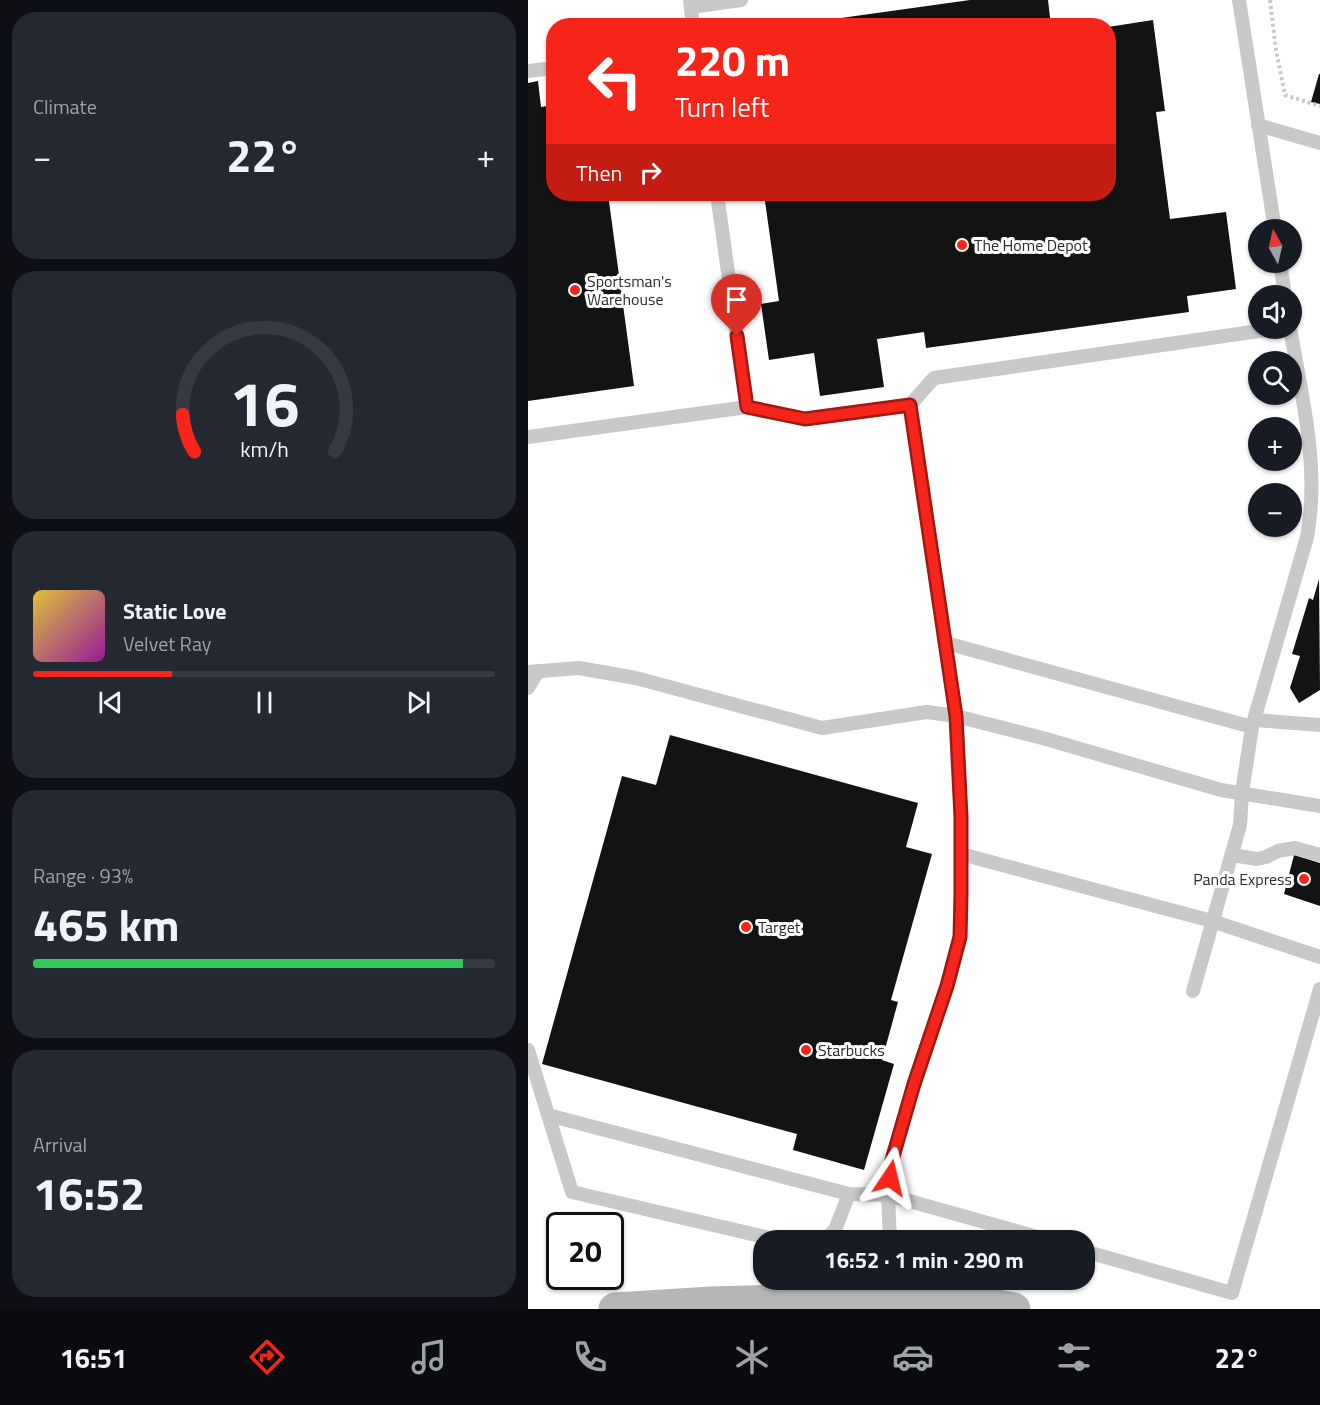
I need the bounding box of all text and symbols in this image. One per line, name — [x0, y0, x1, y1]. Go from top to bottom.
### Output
text: 220 m — [675, 28, 790, 92]
icon: left — [576, 42, 654, 120]
text: Turn left — [675, 86, 769, 127]
text: Climate — [33, 91, 97, 122]
text: 22° — [226, 121, 302, 189]
text: − — [33, 131, 51, 181]
text: + — [477, 131, 495, 181]
text: Then — [576, 156, 622, 190]
icon: right — [634, 156, 667, 189]
north arrow — [1248, 219, 1302, 273]
map controls — [1248, 219, 1302, 537]
place label: The Home Depot — [974, 233, 1088, 257]
marker: The Home Depot — [955, 238, 969, 252]
place label: Sportsman's Warehouse — [587, 269, 672, 311]
pin — [711, 274, 762, 336]
marker: Sportsman's Warehouse — [568, 283, 582, 297]
icon: arrive — [720, 283, 753, 316]
button: sound — [1248, 285, 1302, 339]
button: search — [1248, 351, 1302, 405]
text: 16 — [229, 355, 299, 450]
button: + — [1248, 417, 1302, 471]
text: km/h — [240, 434, 288, 466]
button: − — [1248, 483, 1302, 537]
text: Static Love — [123, 594, 226, 628]
text: Velvet Ray — [123, 628, 212, 659]
icon: previous — [94, 686, 127, 719]
icon: pause — [248, 686, 281, 719]
icon: next — [402, 686, 435, 719]
text: Range · 93% — [33, 860, 133, 891]
place label: Panda Express — [1193, 867, 1292, 891]
marker: Panda Express — [1297, 872, 1311, 886]
text: 465 km — [33, 890, 179, 958]
place label: Target — [758, 915, 801, 939]
marker: Target — [739, 920, 753, 934]
place label: Starbucks — [818, 1038, 885, 1062]
marker: Starbucks — [799, 1043, 813, 1057]
text: Arrival — [33, 1129, 87, 1160]
position arrow — [858, 1146, 922, 1210]
text: 16:52 — [33, 1159, 145, 1227]
speed limit sign: 20 — [546, 1212, 624, 1290]
text: 16:52 · 1 min · 290 m — [824, 1243, 1024, 1277]
icon: directions — [246, 1336, 288, 1378]
icon: music — [408, 1336, 450, 1378]
icon: phone — [569, 1336, 611, 1378]
icon: climate — [731, 1336, 773, 1378]
icon: car — [892, 1336, 934, 1378]
icon: filters — [1053, 1336, 1095, 1378]
text: 16:51 — [60, 1337, 127, 1378]
text: 22° — [1215, 1337, 1260, 1378]

